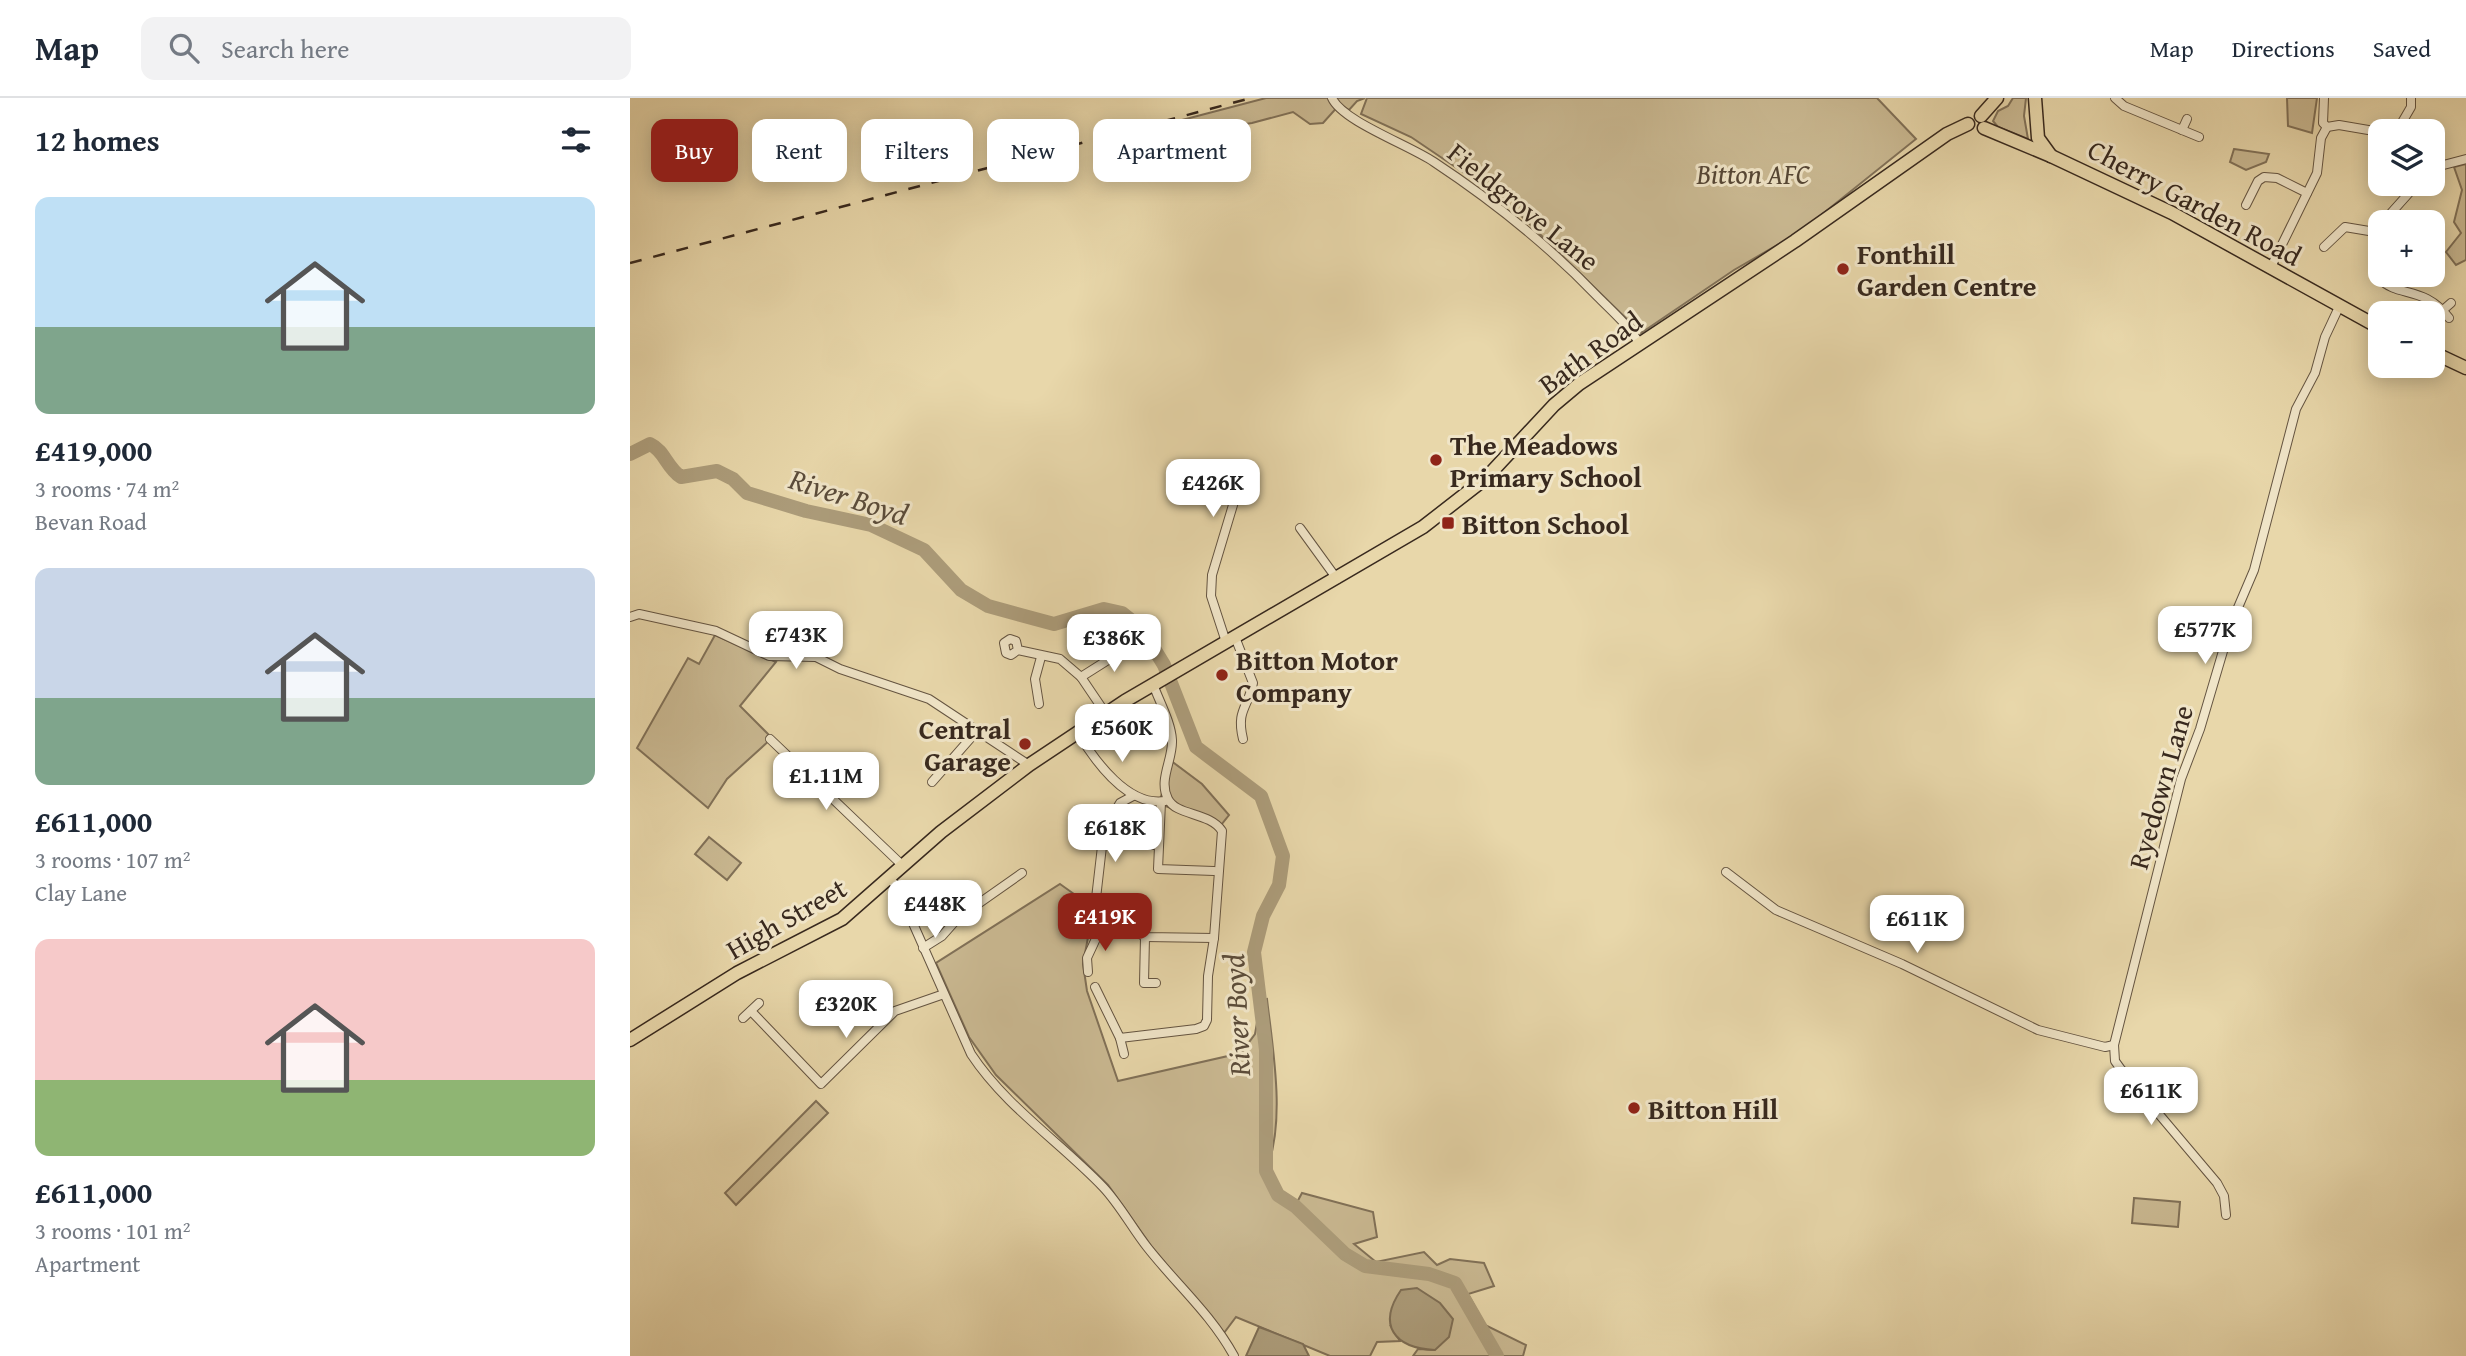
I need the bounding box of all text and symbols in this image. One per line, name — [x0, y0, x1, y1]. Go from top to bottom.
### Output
search box — [141, 17, 631, 80]
text: Map — [35, 24, 99, 72]
icon: search — [165, 29, 203, 67]
text: Search here — [221, 29, 349, 68]
text: Map — [2150, 31, 2194, 66]
text: Directions — [2232, 31, 2335, 66]
text: Saved — [2373, 31, 2431, 66]
text: 12 homes — [35, 118, 160, 162]
chip: Buy — [651, 119, 738, 182]
chip: Rent — [752, 119, 847, 182]
chip: Filters — [861, 119, 973, 182]
chip: New — [987, 119, 1079, 182]
chip: Apartment — [1093, 119, 1251, 182]
map controls — [2368, 119, 2445, 378]
button: layers — [2368, 119, 2445, 196]
icon: filters — [557, 121, 595, 159]
street label: Cherry Garden Road — [2081, 128, 2309, 276]
street label: Fieldgrove Lane — [1439, 132, 1609, 280]
park label: Bitton AFC — [1695, 153, 1811, 194]
button: + — [2368, 210, 2445, 287]
place label: Fonthill Garden Centre — [1857, 233, 2036, 306]
icon: home — [252, 243, 378, 369]
marker: Fonthill Garden Centre — [1835, 261, 1851, 277]
street label: Bath Road — [1530, 300, 1650, 404]
button: − — [2368, 301, 2445, 378]
place label: The Meadows Primary School — [1450, 424, 1642, 497]
text: £419,000 — [35, 428, 152, 472]
marker: The Meadows Primary School — [1428, 452, 1444, 468]
water label: River Boyd — [783, 456, 914, 536]
pin: £426K — [1164, 460, 1262, 519]
text: £426K — [1182, 465, 1244, 498]
text: 3 rooms · 74 m² — [35, 472, 179, 505]
place label: Bitton School — [1462, 503, 1629, 544]
text: Bevan Road — [35, 505, 147, 538]
marker: Bitton School — [1440, 515, 1456, 531]
pin: £577K — [2156, 606, 2254, 666]
pin: £743K — [747, 612, 845, 671]
text: £577K — [2174, 612, 2236, 645]
icon: home — [252, 614, 378, 740]
pin: £386K — [1065, 614, 1163, 674]
text: £743K — [765, 617, 827, 650]
text: £386K — [1083, 620, 1145, 653]
place label: Bitton Motor Company — [1236, 639, 1398, 712]
marker: Bitton Motor Company — [1214, 667, 1230, 683]
street label: Ryedown Lane — [2117, 700, 2203, 874]
pin: £560K — [1073, 704, 1171, 764]
place label: Central Garage — [919, 708, 1011, 781]
text: £560K — [1091, 710, 1153, 743]
marker: Central Garage — [1017, 736, 1033, 752]
pin: £1.11M — [769, 752, 883, 812]
text: £1.11M — [789, 758, 863, 791]
text: £611,000 — [35, 799, 152, 843]
pin: £618K — [1066, 804, 1164, 864]
text: £618K — [1084, 810, 1146, 843]
text: 3 rooms · 107 m² — [35, 843, 190, 876]
street label: High Street — [718, 867, 854, 969]
text: Clay Lane — [35, 876, 127, 909]
pin: £448K — [886, 880, 984, 940]
text: £448K — [904, 886, 966, 919]
pin: £419K — [1056, 894, 1154, 953]
pin: £611K — [1868, 896, 1966, 955]
text: £419K — [1074, 899, 1136, 932]
text: £611K — [1886, 901, 1948, 934]
water label: River Boyd — [1211, 953, 1261, 1078]
pin: £320K — [797, 981, 895, 1040]
icon: home — [252, 985, 378, 1111]
text: £320K — [815, 986, 877, 1019]
pin: £611K — [2102, 1068, 2200, 1127]
text: £611K — [2120, 1073, 2182, 1106]
place label: Bitton Hill — [1648, 1088, 1779, 1129]
marker: Bitton Hill — [1626, 1100, 1642, 1116]
text: £611,000 — [35, 1170, 152, 1214]
text: 3 rooms · 101 m² — [35, 1214, 190, 1247]
text: Apartment — [35, 1247, 140, 1280]

